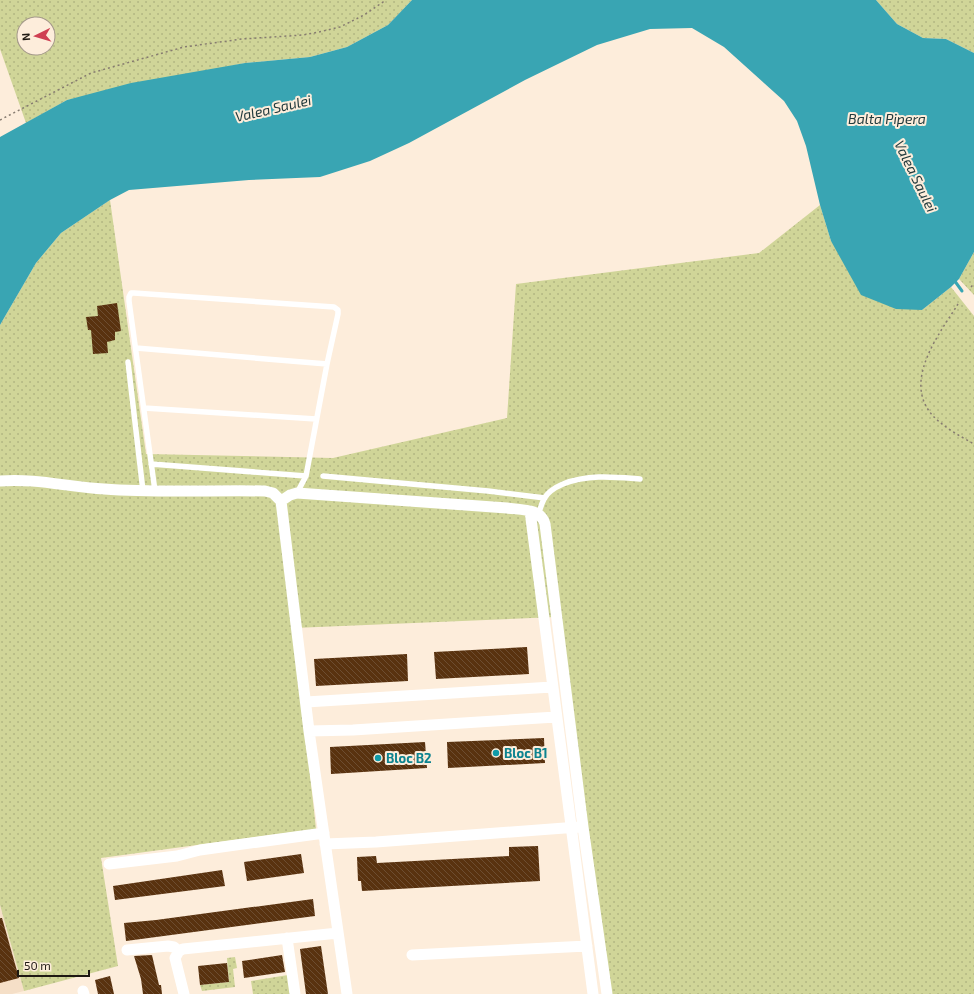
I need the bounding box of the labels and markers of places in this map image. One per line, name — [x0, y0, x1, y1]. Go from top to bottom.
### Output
place label: Bloc B1 — [504, 745, 548, 761]
marker: Bloc B1 — [491, 748, 501, 758]
place label: Bloc B2 — [386, 750, 432, 766]
marker: Bloc B2 — [373, 753, 383, 763]

